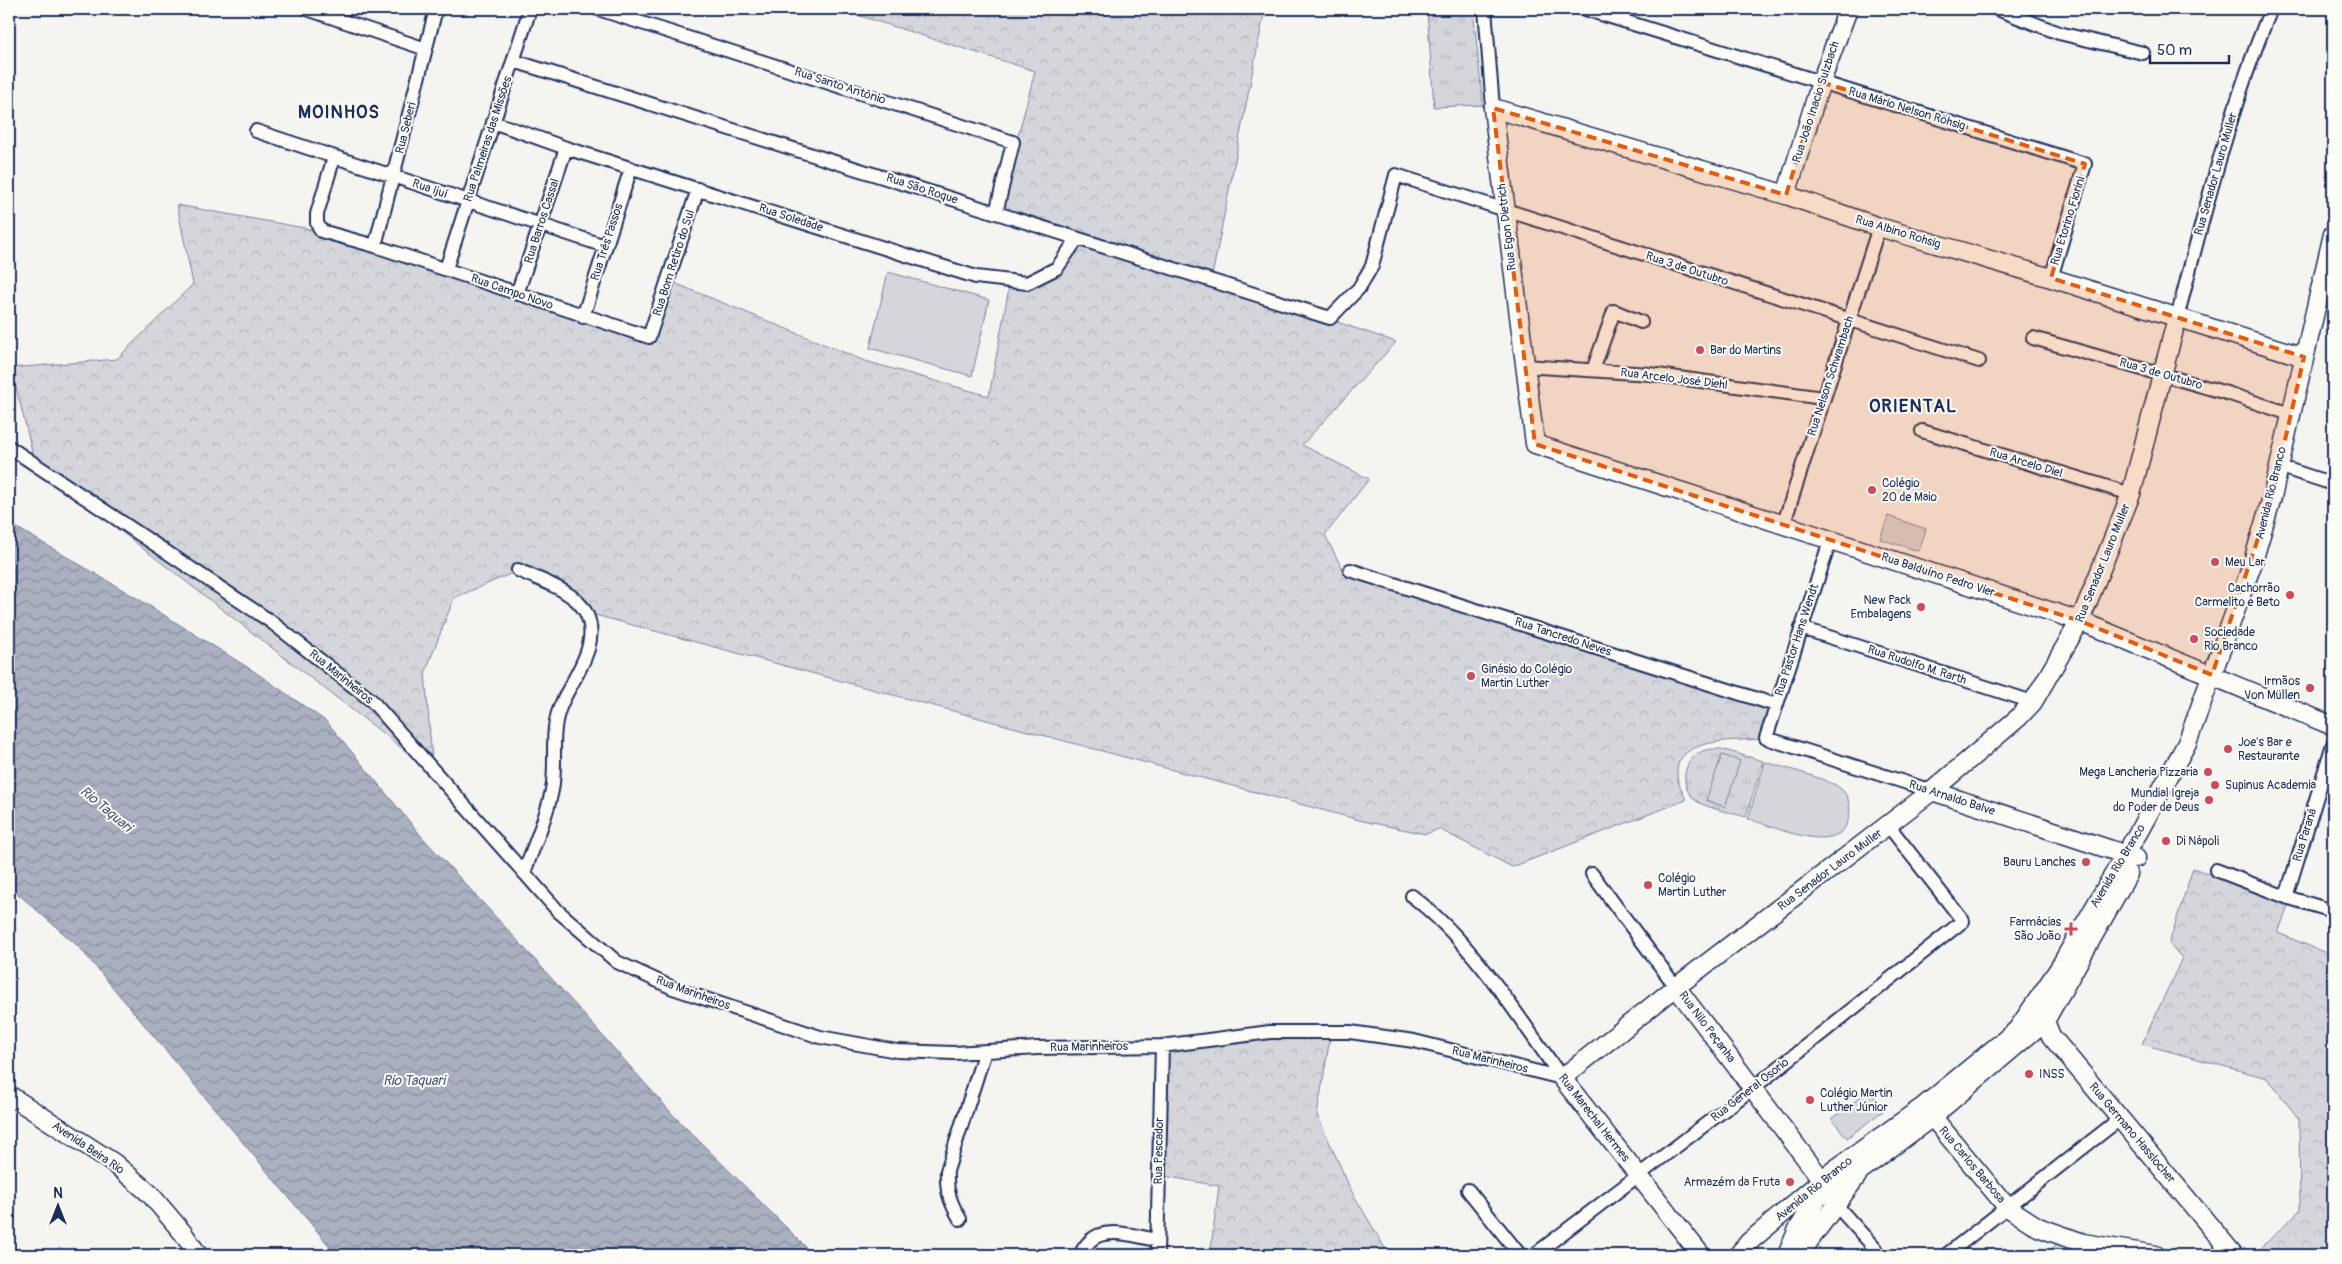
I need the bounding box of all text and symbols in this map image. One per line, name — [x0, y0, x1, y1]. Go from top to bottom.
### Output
scale bar — [2150, 32, 2228, 64]
street label: Rua João Inacio Sulzbach — [1789, 39, 1843, 165]
text: 50 m — [2157, 41, 2192, 60]
street label: Rua Santo Antônio — [792, 64, 888, 108]
street label: Rua Palmeiras das Missões — [461, 74, 516, 204]
street label: Rua Mário Nelson Röhsig — [1847, 84, 1967, 134]
district label: MOINHOS — [298, 101, 380, 124]
street label: Rua Seberi — [392, 101, 420, 155]
street label: Rua Senador Lauro Muller — [2191, 110, 2241, 237]
street label: Rua São Roque — [884, 170, 960, 208]
street label: Rua Etorino Fiorini — [2047, 175, 2089, 267]
street label: Rua Ijuí — [410, 176, 450, 202]
street label: Rua Barros Cassal — [521, 176, 563, 265]
street label: Rua Egon Dietrich — [1494, 182, 1520, 271]
street label: Rua Três Passos — [587, 201, 627, 283]
street label: Rua Soledade — [757, 201, 825, 235]
street label: Rua Bom Retiro do Sul — [650, 208, 698, 318]
street label: Rua Albino Rohsig — [1854, 212, 1942, 252]
street label: Rua 3 de Outubro — [1644, 249, 1731, 290]
street label: Rua Campo Novo — [469, 271, 556, 313]
street label: Rua Nelson Schwambach — [1804, 314, 1858, 438]
place label: Bar do Martins — [1710, 343, 1782, 358]
marker: Bar do Martins — [1694, 344, 1706, 356]
street label: Rua 3 de Outubro — [2118, 355, 2205, 393]
street label: Rua Arcelo José Diehl — [1620, 365, 1729, 393]
district label: ORIENTAL — [1869, 395, 1957, 418]
street label: Rua Arcelo Diel — [1988, 445, 2064, 481]
street label: Avenida Rio Branco — [2252, 445, 2290, 541]
place label: Colégio 20 de Maio — [1882, 476, 1937, 505]
marker: Colégio 20 de Maio — [1866, 484, 1878, 496]
street label: Rua Senador Lauro Muller — [2072, 501, 2134, 625]
street label: Rua Balduíno Pedro Vier — [1879, 550, 1997, 601]
place label: Meu Lar — [2225, 555, 2266, 570]
marker: Meu Lar — [2209, 556, 2221, 568]
place label: Cachorrão Carmelito e Beto — [2195, 581, 2281, 610]
street label: Rua Pastor Hans Wendt — [1772, 582, 1822, 698]
marker: Cachorrão Carmelito e Beto — [2284, 589, 2296, 601]
place label: New Pack Embalagens — [1851, 593, 1912, 622]
marker: New Pack Embalagens — [1915, 601, 1927, 613]
street label: Rua Tancredo Neves — [1513, 614, 1614, 660]
place label: Sociedade Rio Branco — [2204, 625, 2258, 654]
marker: Sociedade Rio Branco — [2188, 633, 2200, 645]
street label: Rua Rudolfo M. Rarth — [1866, 642, 1969, 688]
street label: Rua Marinheiros — [306, 647, 377, 708]
place label: Ginásio do Colégio Martin Luther — [1481, 662, 1573, 691]
marker: Ginásio do Colégio Martin Luther — [1465, 670, 1477, 682]
place label: Irmãos Von Müllen — [2244, 674, 2301, 703]
marker: Irmãos Von Müllen — [2304, 682, 2316, 694]
place label: Joe's Bar e Restaurante — [2238, 735, 2299, 764]
marker: Joe's Bar e Restaurante — [2222, 743, 2234, 755]
place label: Mega Lancheria Pizzaria — [2079, 765, 2198, 780]
marker: Mega Lancheria Pizzaria — [2202, 766, 2214, 778]
street label: Rua Arnaldo Balve — [1907, 777, 1997, 819]
place label: Supinus Academia — [2225, 778, 2317, 793]
marker: Supinus Academia — [2209, 779, 2221, 791]
water label: Rio Taquari — [77, 782, 137, 837]
place label: Mundial Igreja do Poder de Deus — [2113, 786, 2200, 815]
marker: Mundial Igreja do Poder de Deus — [2203, 794, 2215, 806]
street label: Rua Paraná — [2290, 806, 2320, 863]
street label: Avenida Rio Branco — [2087, 821, 2149, 911]
street label: Rua Senador Lauro Muller — [1775, 825, 1886, 914]
place label: Di Nápoli — [2176, 834, 2219, 849]
marker: Di Nápoli — [2160, 835, 2172, 847]
place label: Bauru Lanches — [2003, 855, 2077, 870]
marker: Bauru Lanches — [2080, 856, 2092, 868]
place label: Colégio Martin Luther — [1658, 871, 1727, 900]
marker: Colégio Martin Luther — [1642, 879, 1654, 891]
place label: Farmácias São João — [2009, 915, 2062, 944]
marker: Farmácias São João — [2065, 923, 2077, 935]
street label: Rua Marinheiros — [654, 973, 733, 1014]
street label: Rua Nilo Peçanha — [1675, 988, 1739, 1066]
street label: Rua Marinheiros — [1050, 1039, 1129, 1055]
street label: Rua Marinheiros — [1450, 1043, 1530, 1077]
street label: Rua General Osorio — [1708, 1054, 1793, 1125]
place label: INSS — [2039, 1067, 2065, 1082]
marker: INSS — [2023, 1068, 2035, 1080]
street label: Rua Marechal Hermes — [1555, 1071, 1633, 1165]
water label: Rio Taquari — [383, 1072, 448, 1089]
street label: Rua Germano Hasslocher — [2086, 1080, 2179, 1187]
place label: Colégio Martin Luther Júnior — [1820, 1086, 1893, 1115]
marker: Colégio Martin Luther Júnior — [1804, 1094, 1816, 1106]
street label: Rua Pescador — [1151, 1117, 1167, 1185]
street label: Avenida Beira Rio — [49, 1118, 127, 1178]
street label: Rua Carlos Barbosa — [1936, 1124, 2009, 1207]
street label: Avenida Rio Branco — [1772, 1153, 1856, 1225]
place label: Armazém da Fruta — [1684, 1175, 1780, 1190]
marker: Armazém da Fruta — [1784, 1176, 1796, 1188]
north arrow — [32, 1182, 82, 1232]
text: N — [53, 1185, 63, 1202]

